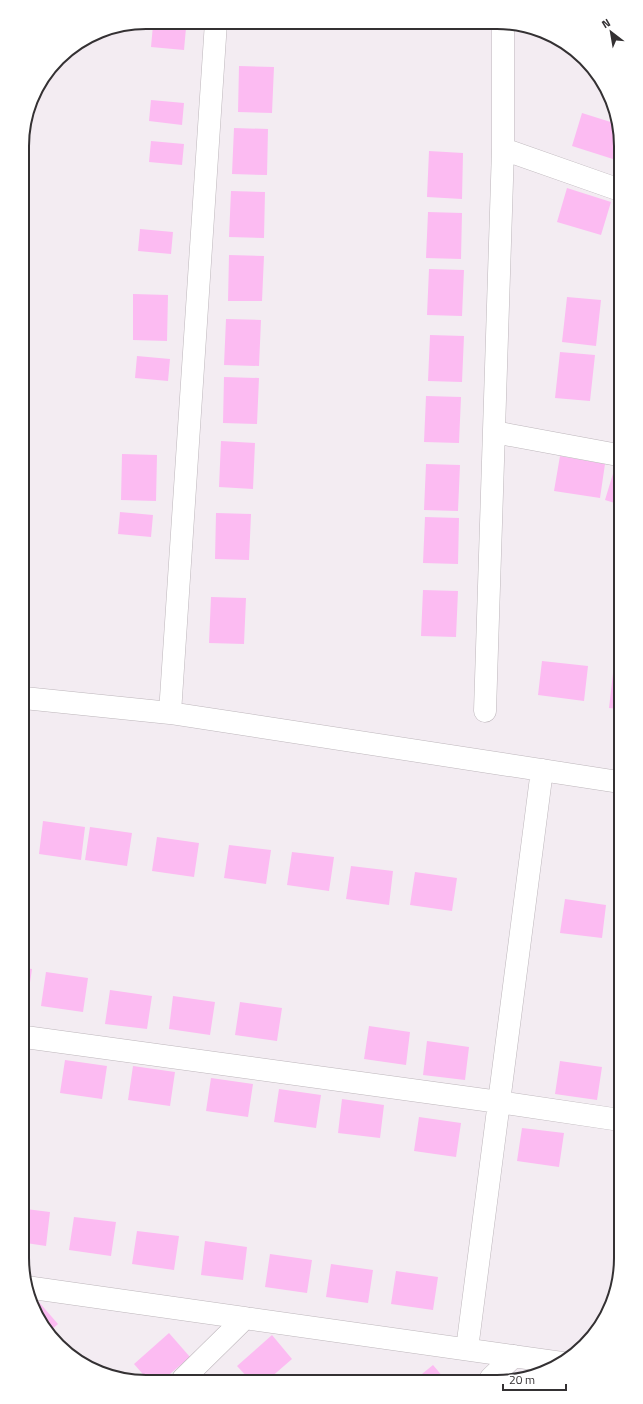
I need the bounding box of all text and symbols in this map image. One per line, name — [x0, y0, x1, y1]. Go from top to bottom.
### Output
north arrow — [591, 12, 631, 52]
text: N — [598, 15, 613, 32]
scale bar — [503, 1366, 566, 1392]
text: 20 m — [509, 1370, 535, 1389]

